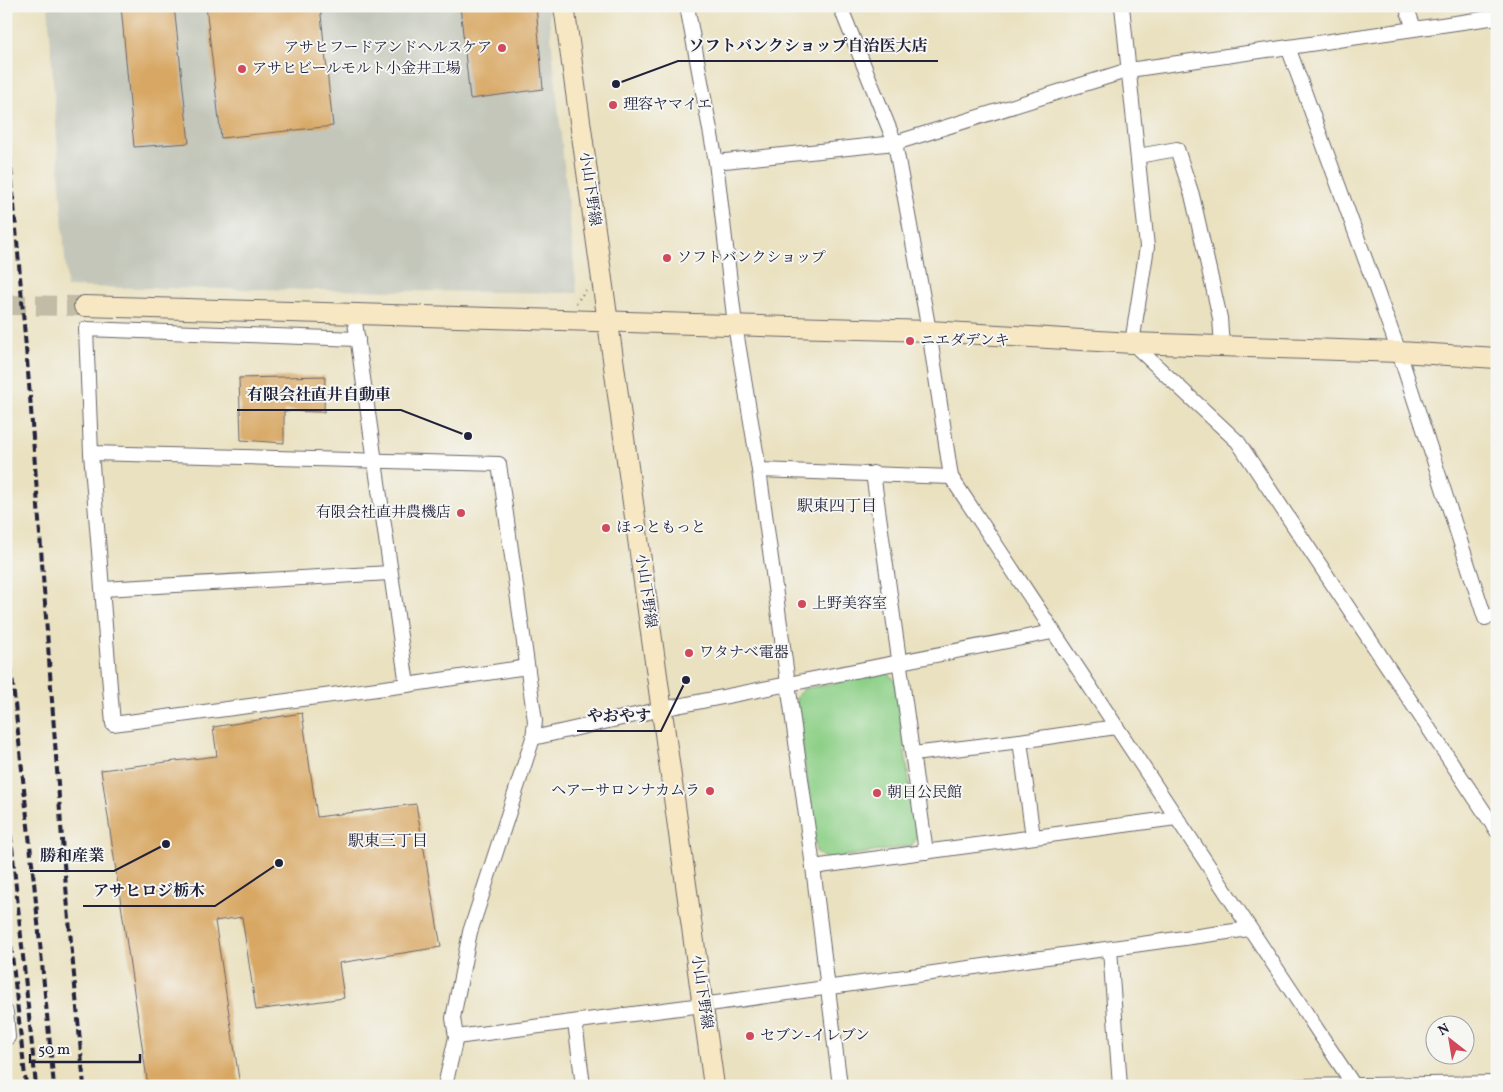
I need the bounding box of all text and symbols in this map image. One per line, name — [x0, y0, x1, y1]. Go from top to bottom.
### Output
callout: ソフトバンクショップ自治医大店 — [678, 30, 938, 61]
text: ソフトバンクショップ自治医大店 — [688, 36, 928, 58]
place label: アサヒフードアンドヘルスケア — [284, 38, 492, 59]
marker: アサヒフードアンドヘルスケア — [496, 42, 508, 54]
place label: アサヒビールモルト小金井工場 — [252, 59, 461, 80]
marker: アサヒビールモルト小金井工場 — [236, 63, 248, 75]
place label: 理容ヤマイエ — [623, 95, 712, 116]
marker: 理容ヤマイエ — [607, 99, 619, 111]
street label: 小山下野線 — [573, 150, 605, 228]
place label: ソフトバンクショップ — [677, 248, 826, 269]
marker: ソフトバンクショップ — [661, 252, 673, 264]
place label: ニエダデンキ — [920, 331, 1010, 352]
marker: ニエダデンキ — [904, 335, 916, 347]
callout: 有限会社直井自動車 — [237, 379, 401, 410]
text: 有限会社直井自動車 — [247, 385, 391, 407]
district label: 駅東四丁目 — [797, 496, 877, 518]
place label: 有限会社直井農機店 — [316, 503, 451, 524]
marker: 有限会社直井農機店 — [455, 507, 467, 519]
place label: ほっともっと — [616, 518, 706, 539]
marker: ほっともっと — [600, 522, 612, 534]
street label: 小山下野線 — [629, 552, 661, 630]
place label: 上野美容室 — [812, 594, 887, 615]
marker: 上野美容室 — [796, 598, 808, 610]
place label: ワタナベ電器 — [699, 643, 789, 664]
marker: ワタナベ電器 — [683, 647, 695, 659]
callout: やおやす — [577, 700, 661, 731]
text: やおやす — [587, 706, 651, 728]
place label: ヘアーサロンナカムラ — [551, 781, 700, 802]
place label: 朝日公民館 — [887, 783, 962, 804]
marker: ヘアーサロンナカムラ — [704, 785, 716, 797]
marker: 朝日公民館 — [871, 787, 883, 799]
district label: 駅東三丁目 — [348, 831, 428, 853]
callout: 勝和産業 — [30, 840, 114, 871]
text: 勝和産業 — [40, 846, 104, 868]
callout: アサヒロジ栃木 — [83, 875, 215, 906]
text: アサヒロジ栃木 — [93, 881, 205, 903]
street label: 小山下野線 — [685, 953, 717, 1031]
north arrow — [1426, 1014, 1476, 1064]
text: N — [1435, 1019, 1453, 1041]
place label: セブン-イレブン — [760, 1026, 870, 1047]
marker: セブン-イレブン — [744, 1030, 756, 1042]
scale bar — [30, 1032, 140, 1064]
text: 50 m — [38, 1040, 70, 1061]

